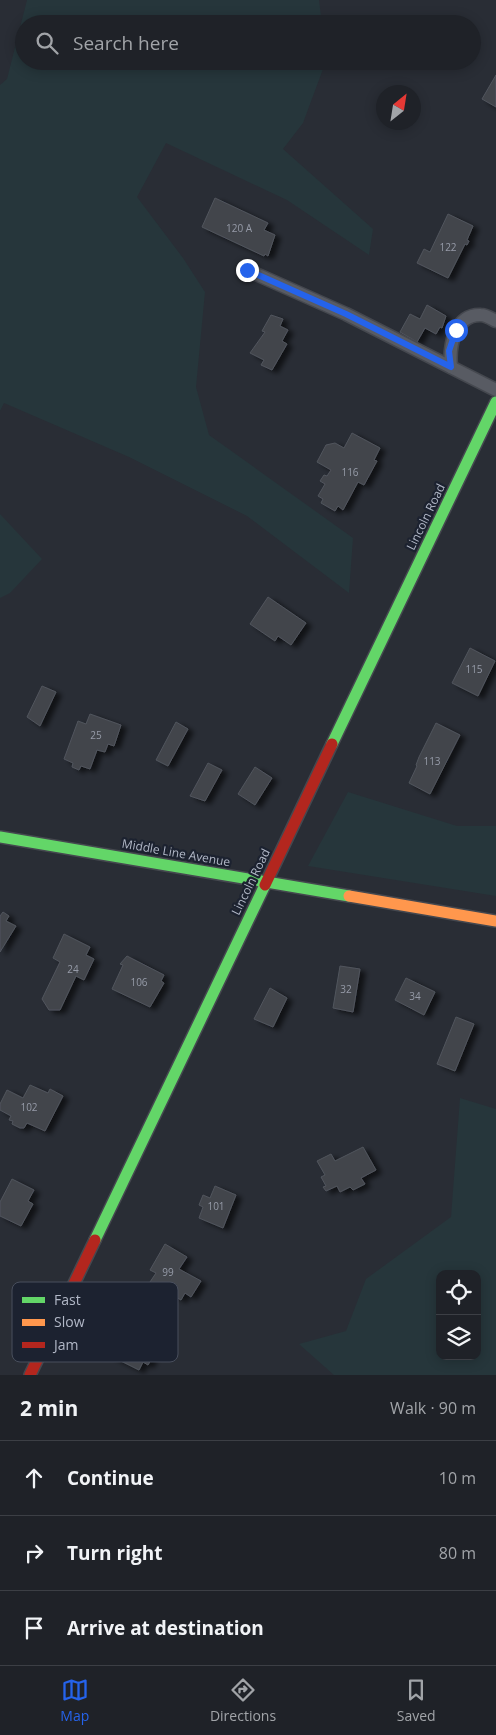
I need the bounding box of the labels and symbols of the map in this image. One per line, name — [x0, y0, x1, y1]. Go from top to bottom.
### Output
north arrow — [376, 85, 421, 130]
house number: 120 A — [226, 221, 253, 235]
house number: 122 — [439, 240, 457, 254]
route end — [236, 259, 259, 282]
route start — [445, 319, 468, 342]
house number: 116 — [341, 465, 359, 479]
street label: Lincoln Road — [402, 481, 449, 553]
house number: 115 — [465, 662, 483, 676]
house number: 25 — [90, 728, 102, 742]
house number: 113 — [423, 754, 441, 768]
street label: Middle Line Avenue — [121, 835, 232, 870]
street label: Lincoln Road — [227, 846, 274, 918]
house number: 24 — [67, 962, 79, 976]
house number: 106 — [130, 975, 148, 989]
house number: 32 — [340, 982, 352, 996]
house number: 34 — [409, 989, 421, 1003]
house number: 102 — [20, 1100, 38, 1114]
house number: 101 — [207, 1199, 225, 1213]
house number: 99 — [162, 1265, 174, 1279]
legend — [12, 1282, 178, 1362]
text: Fast — [54, 1290, 81, 1309]
text: Slow — [54, 1312, 85, 1331]
text: Jam — [52, 1335, 79, 1354]

